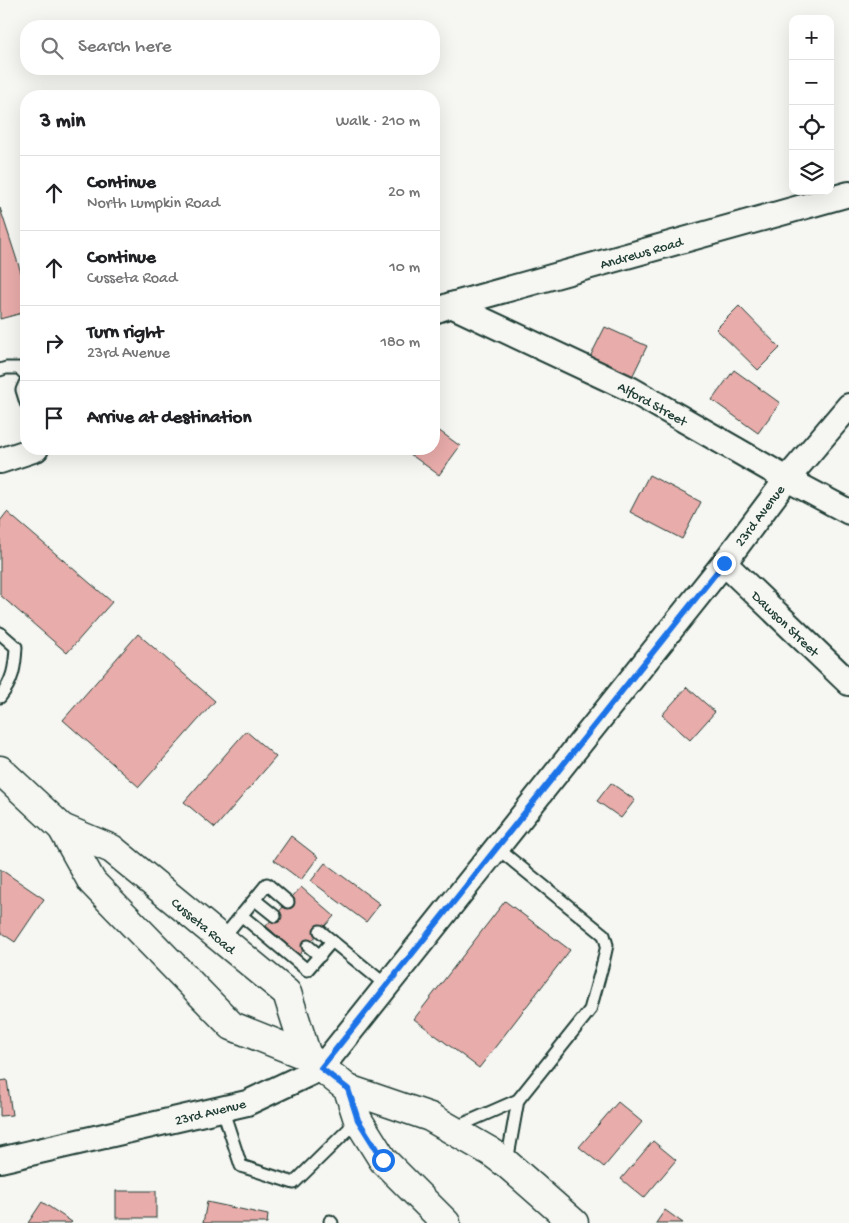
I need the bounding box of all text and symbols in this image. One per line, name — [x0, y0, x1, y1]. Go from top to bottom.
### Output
map controls — [789, 15, 834, 195]
button: + — [789, 15, 834, 60]
search box — [20, 20, 440, 75]
icon: search — [38, 34, 66, 62]
text: Search here — [78, 36, 172, 59]
button: − — [789, 60, 834, 105]
button: locate — [789, 105, 834, 150]
text: 3 min — [40, 110, 85, 135]
text: Walk · 210 m — [336, 113, 420, 132]
button: layers — [789, 150, 834, 195]
text: Continue — [87, 172, 156, 195]
icon: ahead — [40, 179, 68, 207]
text: 20 m — [388, 184, 420, 203]
text: North Lumpkin Road — [87, 195, 220, 214]
street label: Andrews Road — [598, 234, 687, 274]
text: Continue — [87, 247, 156, 270]
icon: ahead — [40, 254, 68, 282]
text: 10 m — [389, 259, 420, 278]
text: Cusseta Road — [87, 270, 177, 289]
text: Turn right — [87, 322, 163, 345]
icon: right — [40, 329, 68, 357]
text: 180 m — [381, 334, 420, 353]
text: 23rd Avenue — [87, 345, 170, 364]
street label: Alford Street — [614, 379, 691, 432]
icon: arrive — [40, 404, 68, 432]
text: Arrive at destination — [87, 407, 251, 430]
street label: 23rd Avenue — [732, 482, 790, 551]
route end — [713, 552, 736, 575]
street label: Dawson Street — [746, 588, 823, 662]
street label: Cusseta Road — [167, 895, 240, 960]
street label: 23rd Avenue — [173, 1096, 249, 1130]
route start — [372, 1149, 395, 1172]

